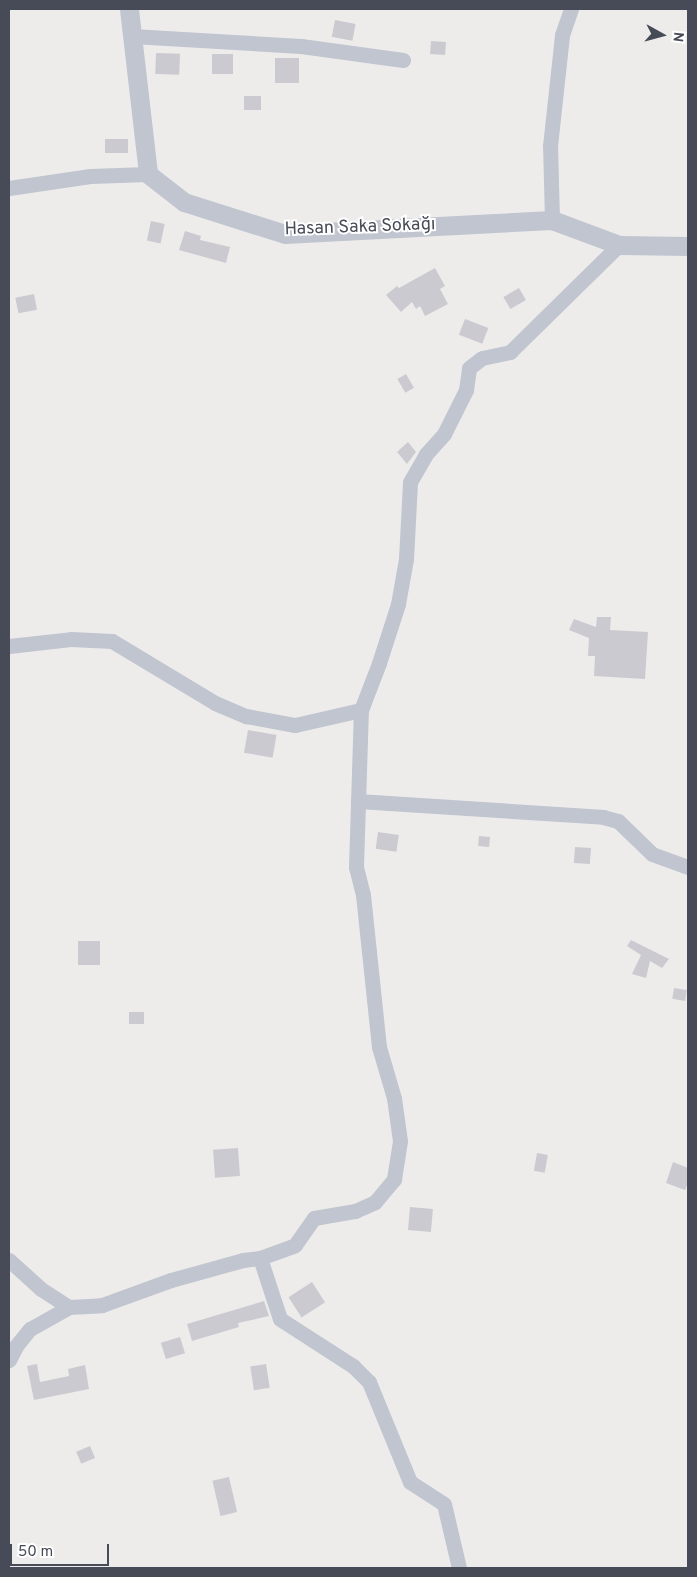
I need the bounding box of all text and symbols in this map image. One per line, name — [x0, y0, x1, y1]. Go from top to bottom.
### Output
north arrow — [637, 10, 687, 60]
text: N — [668, 31, 686, 43]
street label: Hasan Saka Sokağı — [284, 215, 436, 241]
scale bar — [12, 1534, 111, 1566]
text: 50 m — [18, 1543, 53, 1562]

